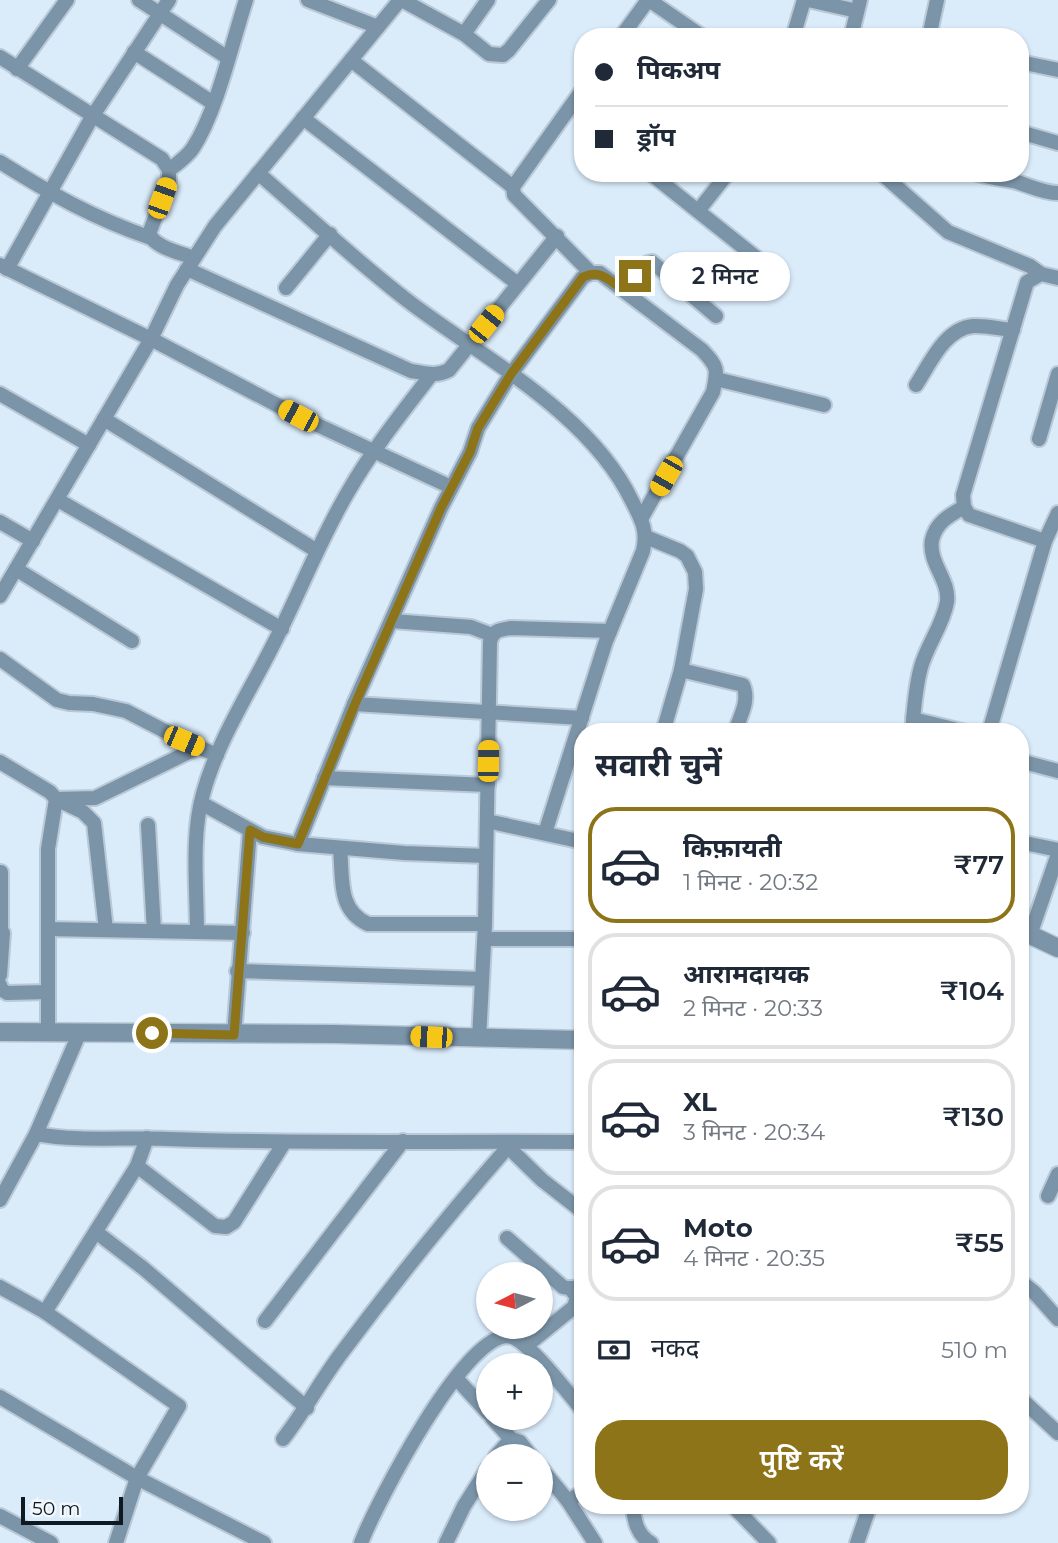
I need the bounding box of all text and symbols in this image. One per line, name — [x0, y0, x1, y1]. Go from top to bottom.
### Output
text: पिकअप — [637, 54, 720, 86]
text: ड्रॉप — [637, 121, 675, 153]
car — [145, 175, 180, 221]
callout: 2 मिनट — [660, 252, 789, 300]
route end — [619, 260, 651, 292]
text: 2 मिनट — [692, 262, 758, 290]
car — [465, 301, 508, 347]
car — [275, 397, 322, 435]
car — [647, 453, 686, 499]
car — [161, 723, 208, 759]
car — [478, 740, 499, 782]
text: सवारी चुनें — [595, 745, 722, 784]
text: किफ़ायती — [683, 832, 782, 864]
icon: car — [599, 834, 662, 897]
text: ₹77 — [953, 849, 1004, 881]
text: 1 मिनट · 20:32 — [683, 868, 818, 896]
text: आरामदायक — [683, 958, 809, 990]
icon: car — [599, 960, 662, 1023]
text: ₹104 — [940, 975, 1004, 1007]
text: 2 मिनट · 20:33 — [683, 994, 823, 1022]
route start — [136, 1017, 168, 1049]
car — [410, 1026, 453, 1048]
icon: car — [599, 1086, 662, 1149]
text: XL — [683, 1086, 717, 1118]
text: ₹130 — [942, 1101, 1004, 1133]
text: 3 मिनट · 20:34 — [683, 1118, 825, 1146]
icon: car — [599, 1212, 662, 1275]
text: Moto — [683, 1212, 753, 1244]
text: ₹55 — [955, 1227, 1004, 1259]
text: 4 मिनट · 20:35 — [683, 1244, 825, 1272]
north arrow — [476, 1262, 553, 1339]
map controls — [476, 1262, 553, 1521]
icon: cash — [595, 1331, 633, 1369]
text: नकद — [651, 1332, 699, 1364]
text: 510 m — [941, 1336, 1008, 1364]
button: + — [476, 1353, 553, 1430]
button: पुष्टि करें — [595, 1420, 1008, 1500]
button: − — [476, 1444, 553, 1521]
scale bar — [21, 1494, 122, 1526]
text: 50 m — [32, 1497, 80, 1520]

